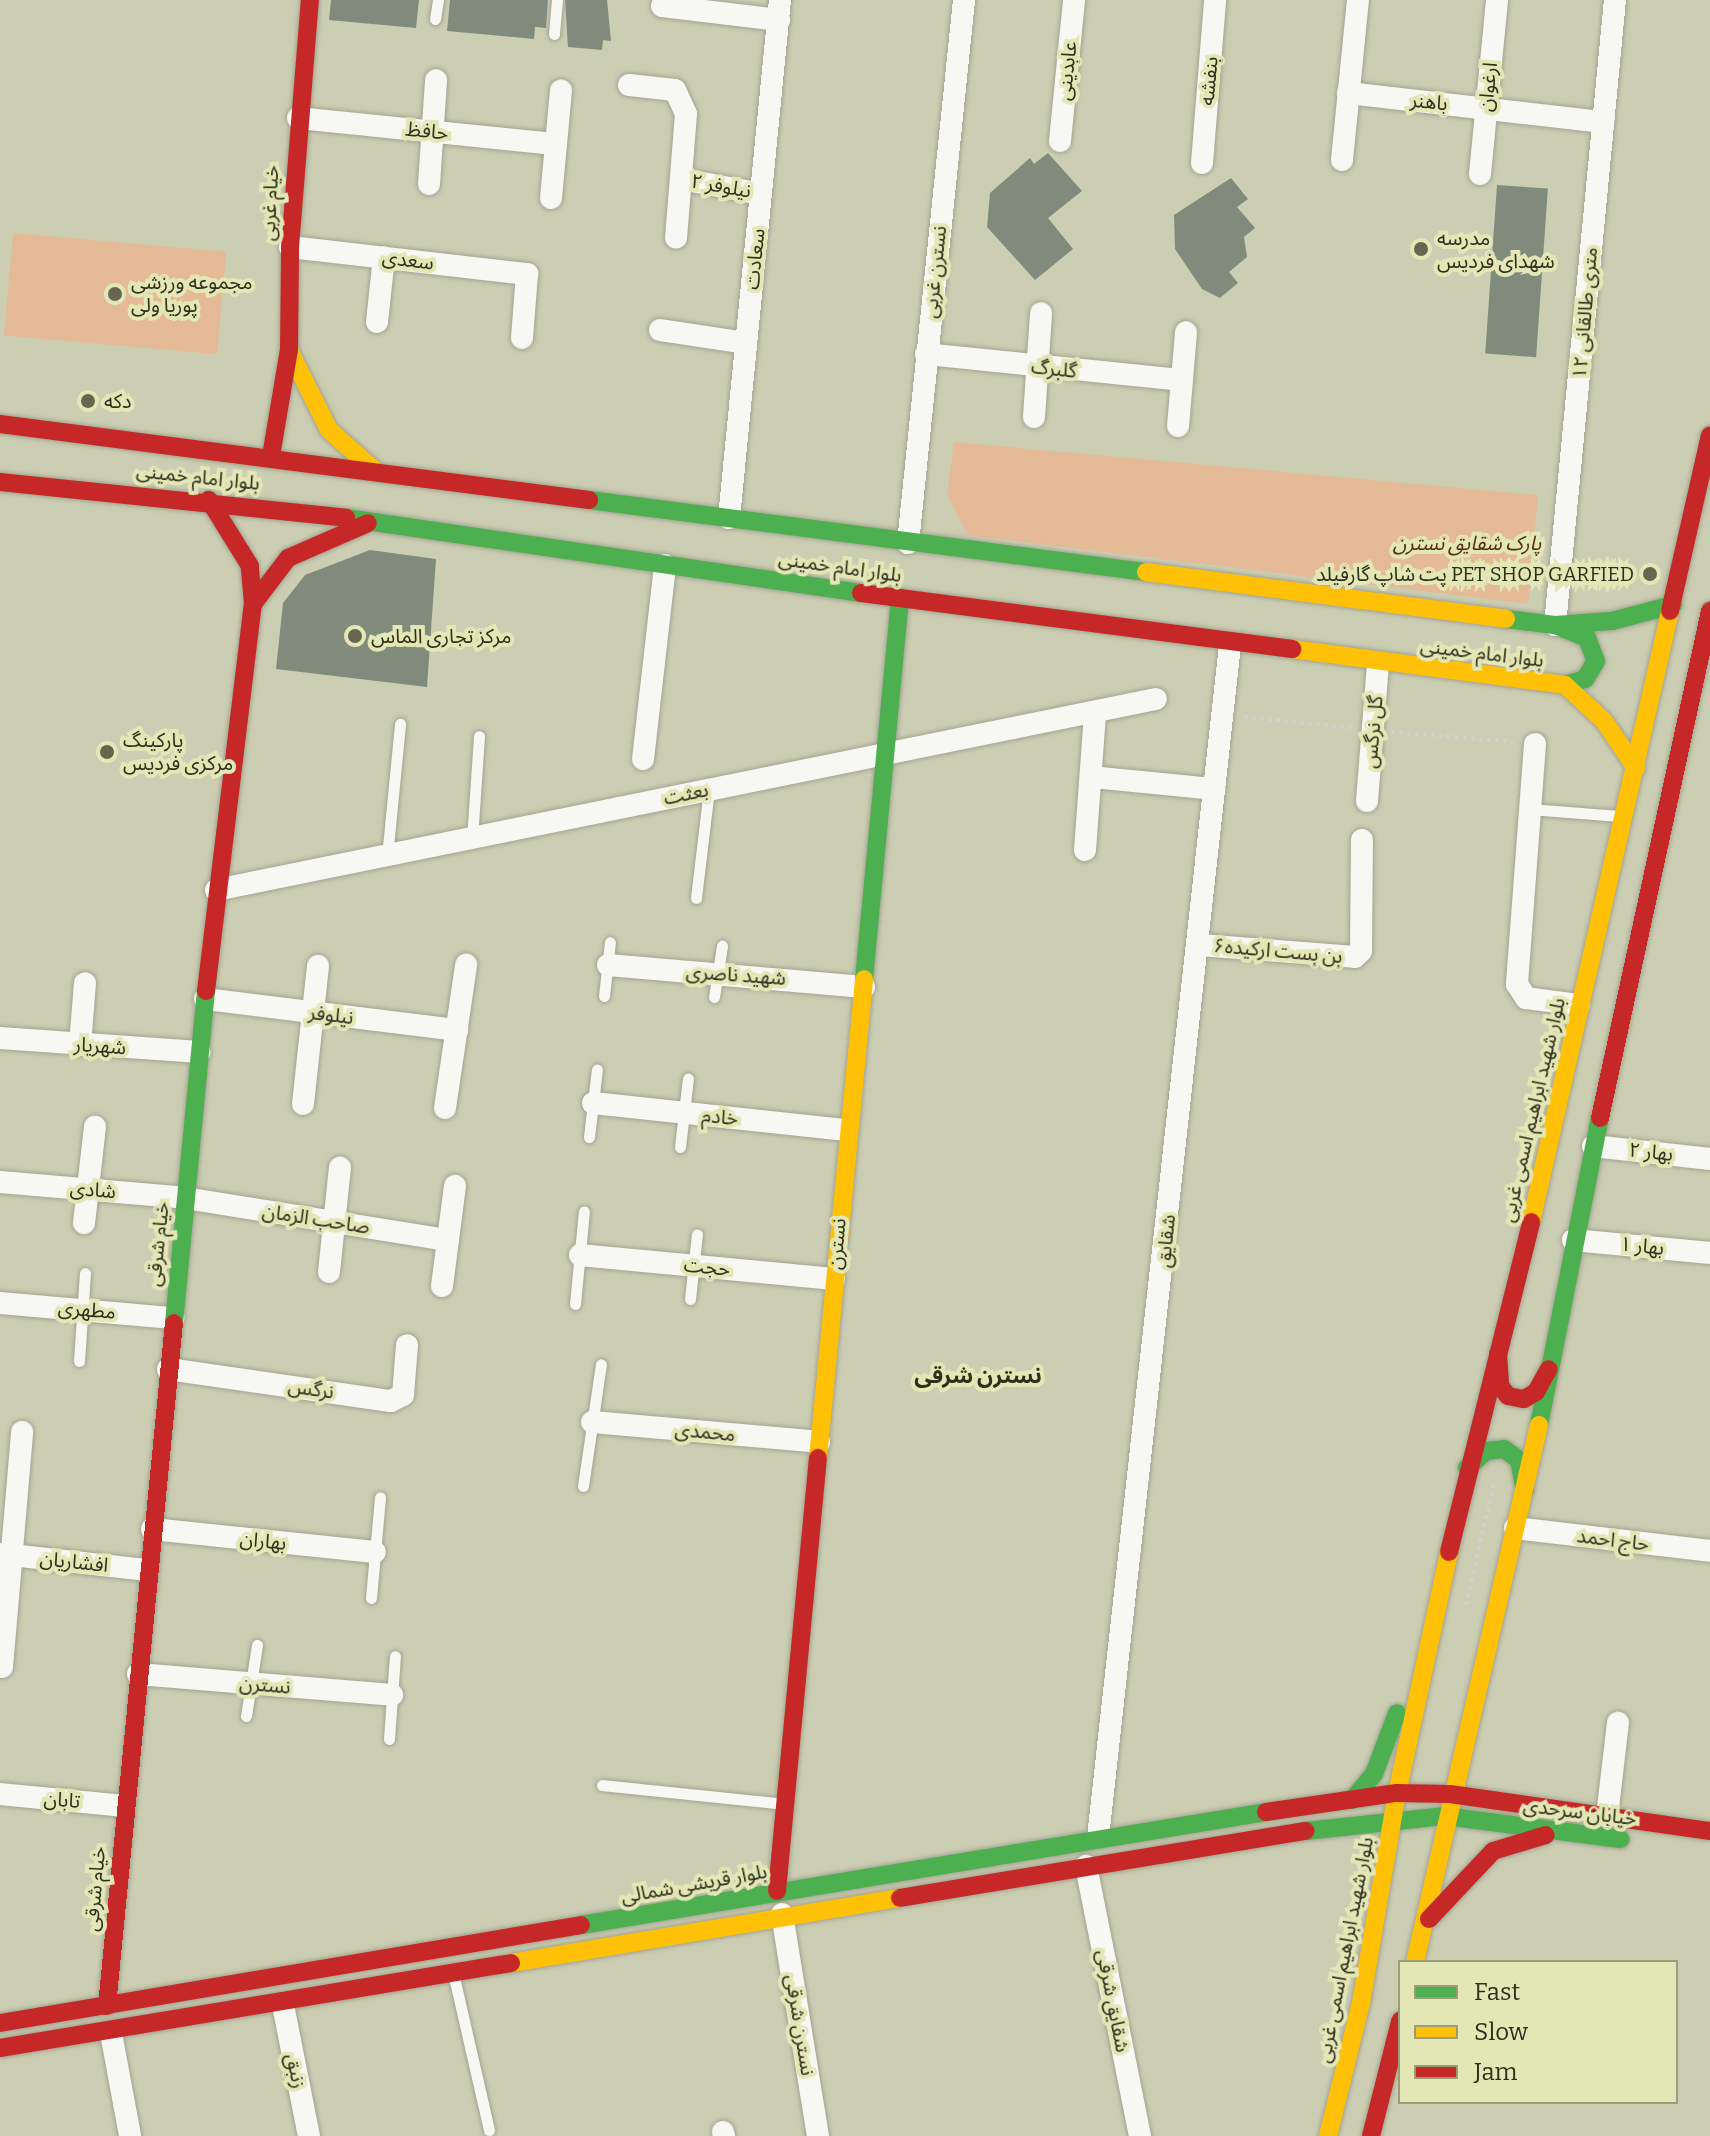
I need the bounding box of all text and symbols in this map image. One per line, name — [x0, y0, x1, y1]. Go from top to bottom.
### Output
street label: عابدینی — [1052, 40, 1082, 102]
street label: بنفشه — [1195, 56, 1223, 106]
street label: ارغوان — [1473, 61, 1503, 113]
street label: باهنر — [1409, 88, 1449, 116]
street label: حافظ — [404, 117, 450, 145]
street label: خیام غربی — [256, 164, 284, 242]
street label: نیلوفر ۲ — [689, 169, 753, 203]
street label: نسترن غربی — [918, 225, 952, 319]
place label: مدرسه شهدای فردیس — [1437, 226, 1555, 273]
street label: سعادت — [740, 227, 770, 291]
marker: مدرسه شهدای فردیس — [1412, 240, 1430, 258]
street label: سعدی — [381, 245, 435, 275]
street label: ۱۲ متری طالقانی — [1567, 246, 1603, 380]
place label: مجموعه ورزشی پوریا ولی — [131, 270, 252, 317]
marker: مجموعه ورزشی پوریا ولی — [106, 285, 124, 303]
street label: گلبرگ — [1030, 355, 1078, 383]
place label: دکه — [104, 389, 131, 413]
marker: دکه — [79, 392, 97, 410]
street label: بلوار امام خمینی — [135, 459, 261, 495]
park label: پارک شقایق نسترن — [1393, 531, 1541, 555]
street label: بلوار امام خمینی — [777, 546, 903, 588]
place label: پت شاپ گارفیلد PET SHOP GARFIED — [1316, 562, 1634, 586]
marker: پت شاپ گارفیلد PET SHOP GARFIED — [1641, 565, 1659, 583]
place label: مرکز تجاری الماس — [371, 624, 511, 648]
marker: مرکز تجاری الماس — [346, 627, 364, 645]
street label: بلوار امام خمینی — [1419, 634, 1545, 672]
street label: گل نرگس — [1358, 695, 1388, 769]
place label: پارکینگ مرکزی فردیس — [123, 728, 233, 775]
marker: پارکینگ مرکزی فردیس — [98, 743, 116, 761]
street label: بعثت — [661, 778, 711, 810]
street label: بن بست ارکیده۶ — [1213, 933, 1343, 969]
street label: شهید ناصری — [685, 960, 787, 990]
street label: بلوار شهید ابراهیم اسمی غربی — [1495, 995, 1571, 1225]
street label: نیلوفر — [307, 1000, 355, 1030]
street label: شهریار — [73, 1032, 127, 1060]
street label: خادم — [700, 1103, 740, 1131]
street label: بهار ۲ — [1628, 1138, 1674, 1166]
street label: شادی — [69, 1176, 117, 1204]
street label: صاحب الزمان — [260, 1199, 372, 1239]
street label: خیام شرقی — [142, 1200, 174, 1288]
street label: شقایق — [1151, 1213, 1181, 1269]
street label: نسترن — [823, 1217, 851, 1271]
street label: بهار ۱ — [1619, 1232, 1665, 1260]
street label: حجت — [683, 1253, 731, 1281]
street label: مطهری — [57, 1296, 117, 1324]
district label: نسترن شرقی — [914, 1363, 1042, 1389]
street label: نرگس — [286, 1374, 336, 1404]
street label: محمدی — [674, 1417, 736, 1447]
street label: حاج احمد — [1575, 1524, 1651, 1556]
street label: بهاران — [239, 1527, 287, 1555]
street label: افشاریان — [39, 1546, 109, 1578]
street label: نسترن — [238, 1671, 292, 1699]
street label: تابان — [43, 1786, 81, 1814]
street label: خیابان سرحدی — [1522, 1793, 1638, 1831]
street label: بلوار شهید ابراهیم اسمی غربی — [1311, 1835, 1379, 2065]
street label: خیام شرقی — [79, 1845, 111, 1933]
street label: بلوار قریشی شمالی — [619, 1859, 769, 1909]
street label: شقایق شرقی — [1091, 1948, 1135, 2054]
legend — [1398, 1960, 1678, 2104]
street label: نسترن شرقی — [780, 1973, 820, 2077]
text: Fast — [1474, 1978, 1520, 2006]
text: Slow — [1474, 2018, 1528, 2046]
street label: زنبق — [281, 2051, 311, 2091]
text: Jam — [1474, 2058, 1517, 2086]

